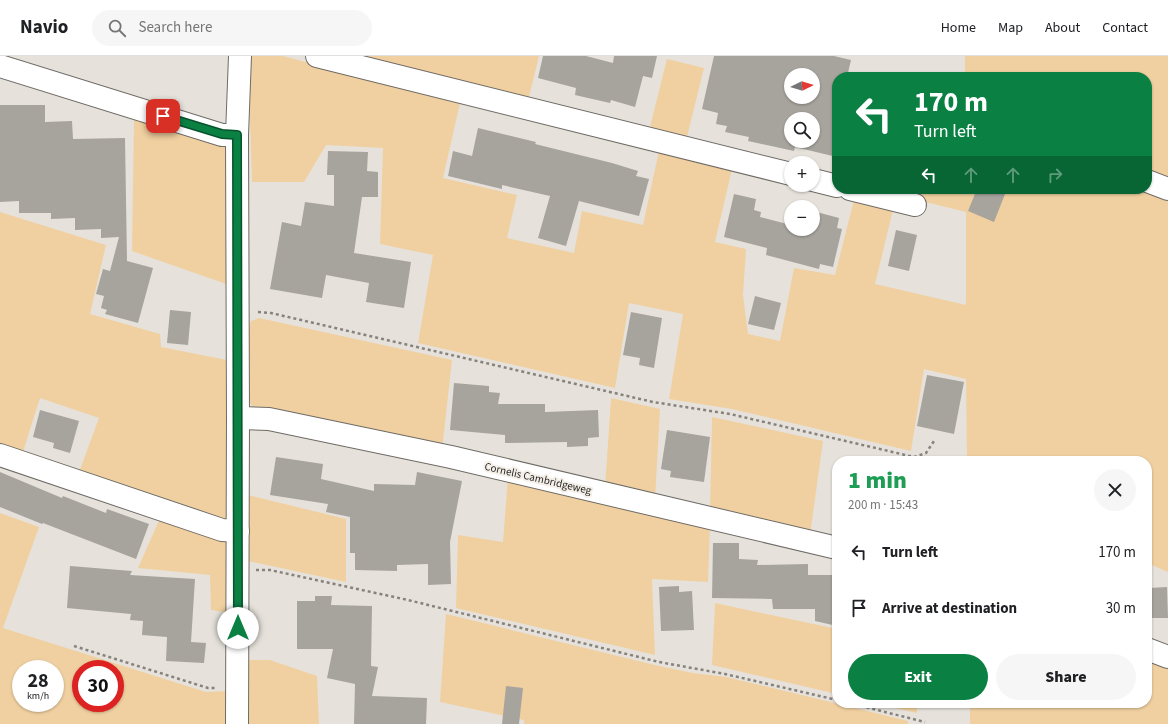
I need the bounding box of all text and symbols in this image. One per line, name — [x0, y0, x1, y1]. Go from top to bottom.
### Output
search box — [92, 10, 372, 46]
text: Navio — [20, 14, 68, 41]
icon: search — [106, 17, 128, 39]
text: Search here — [138, 17, 212, 38]
text: Home — [941, 18, 976, 38]
text: Map — [998, 18, 1023, 38]
text: About — [1045, 18, 1080, 38]
text: Contact — [1102, 18, 1148, 38]
north arrow — [784, 68, 820, 104]
map controls — [784, 68, 820, 236]
text: 170 m — [914, 82, 988, 122]
icon: left — [848, 88, 900, 140]
pin — [146, 99, 180, 133]
icon: arrive — [152, 105, 174, 127]
button: search — [784, 112, 820, 148]
text: Turn left — [914, 119, 976, 144]
button: + — [784, 156, 820, 192]
icon: left — [918, 164, 940, 186]
icon: ahead — [960, 164, 982, 186]
icon: ahead — [1002, 164, 1024, 186]
icon: right — [1044, 164, 1066, 186]
button: − — [784, 200, 820, 236]
street label: Cornelis Cambridgeweg — [483, 459, 593, 498]
text: 1 min — [848, 463, 907, 498]
button: close — [1094, 469, 1136, 511]
text: 200 m · 15:43 — [848, 496, 918, 514]
icon: left — [848, 541, 870, 563]
text: Turn left — [882, 542, 938, 563]
text: 170 m — [1098, 542, 1136, 563]
icon: arrive — [848, 597, 870, 619]
text: Arrive at destination — [882, 598, 1017, 619]
text: 30 m — [1106, 598, 1136, 619]
position arrow — [217, 607, 259, 649]
button: Exit — [848, 654, 988, 700]
button: Share — [996, 654, 1136, 700]
speed limit sign: 30 — [72, 660, 124, 712]
text: 28 — [27, 667, 49, 695]
text: km/h — [27, 689, 49, 703]

